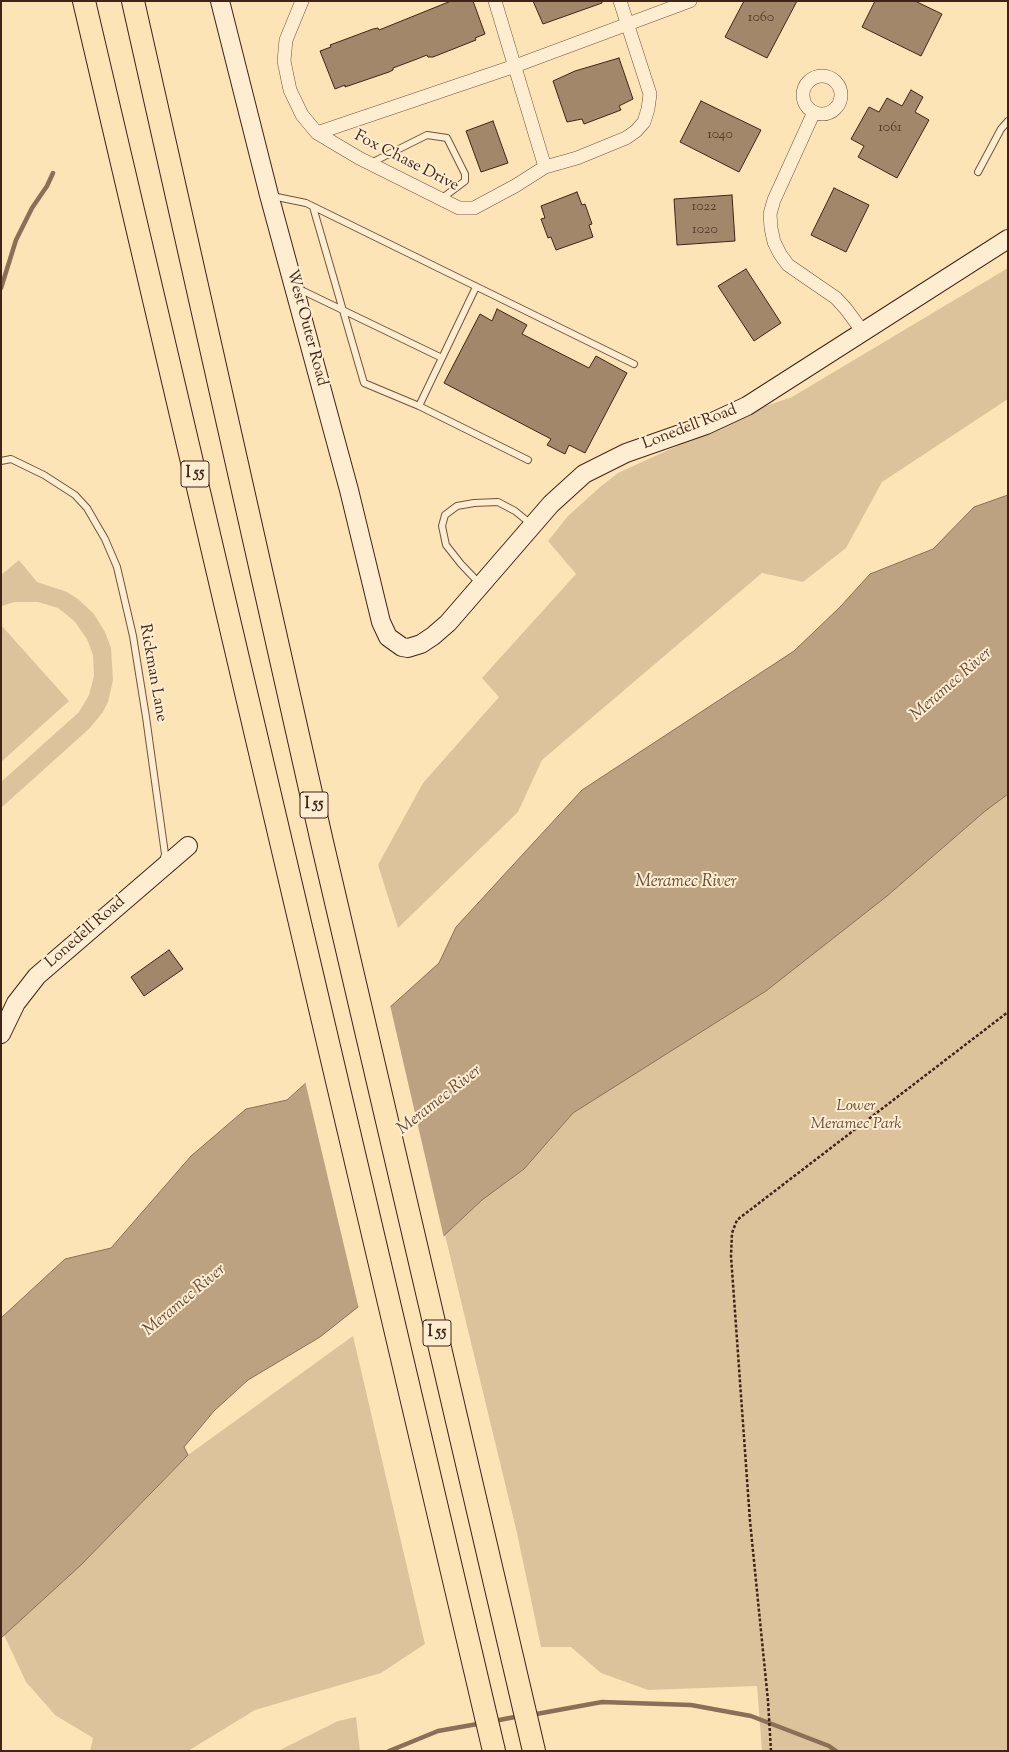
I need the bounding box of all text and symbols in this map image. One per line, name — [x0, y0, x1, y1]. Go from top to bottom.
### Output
house number: 1060 — [748, 11, 774, 27]
house number: 1061 — [878, 121, 902, 137]
street label: Fox Chase Drive — [351, 127, 461, 197]
house number: 1040 — [707, 128, 733, 144]
house number: 1022 — [692, 200, 716, 216]
house number: 1020 — [692, 223, 718, 239]
street label: West Outer Road — [281, 268, 331, 388]
street label: Lonedell Road — [640, 401, 740, 455]
road number: I 55 — [181, 461, 209, 487]
street label: Rickman Lane — [134, 623, 170, 723]
water label: Meramec River — [907, 644, 997, 726]
road number: I 55 — [300, 792, 328, 818]
water label: Meramec River — [635, 873, 737, 893]
street label: Lonedell Road — [42, 893, 130, 973]
water label: Meramec River — [394, 1062, 486, 1140]
park label: Lower Meramec Park — [810, 1097, 902, 1135]
water label: Meramec River — [139, 1261, 231, 1341]
road number: I 55 — [423, 1320, 451, 1346]

